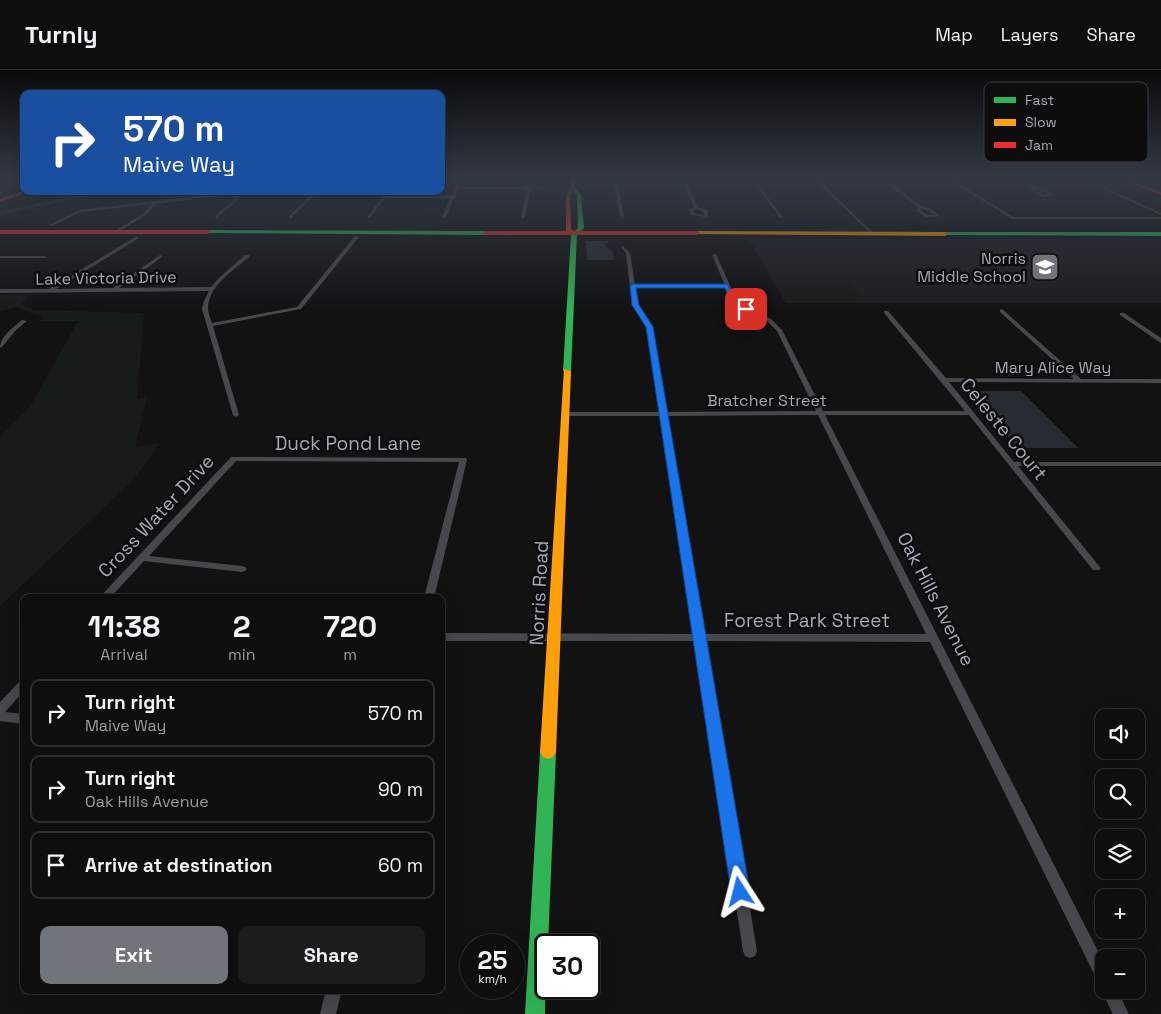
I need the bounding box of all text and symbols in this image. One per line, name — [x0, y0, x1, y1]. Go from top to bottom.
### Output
text: Turnly — [25, 19, 98, 50]
text: Map — [935, 23, 973, 46]
text: Layers — [1001, 23, 1058, 46]
text: Share — [1086, 23, 1136, 46]
legend — [984, 82, 1148, 162]
text: Fast — [1025, 91, 1054, 109]
text: 570 m — [123, 107, 224, 151]
icon: right — [40, 110, 105, 175]
text: Slow — [1025, 113, 1057, 131]
text: Jam — [1025, 136, 1053, 154]
text: Maive Way — [123, 150, 235, 178]
place label: Norris Middle School — [917, 248, 1026, 287]
school or university icon: Norris Middle School — [1030, 252, 1060, 282]
street label: Lake Victoria Drive — [35, 266, 177, 290]
pin — [725, 288, 767, 330]
icon: arrive — [732, 295, 760, 323]
street label: Mary Alice Way — [995, 357, 1111, 378]
street label: Celeste Court — [955, 373, 1053, 485]
street label: Bratcher Street — [707, 390, 827, 411]
street label: Duck Pond Lane — [275, 431, 421, 456]
street label: Cross Water Drive — [92, 449, 220, 583]
street label: Oak Hills Avenue — [892, 528, 980, 670]
street label: Norris Road — [524, 540, 554, 646]
text: 11:38 — [88, 607, 160, 646]
text: 2 — [233, 607, 251, 646]
text: 720 — [323, 607, 377, 646]
street label: Forest Park Street — [724, 608, 890, 633]
text: Arrival — [100, 644, 148, 665]
text: min — [228, 644, 256, 665]
text: m — [343, 644, 357, 665]
text: Turn right — [85, 690, 175, 715]
icon: right — [42, 699, 70, 727]
text: 570 m — [368, 701, 423, 726]
map controls — [1095, 709, 1145, 999]
button: sound — [1095, 709, 1145, 759]
text: Maive Way — [85, 715, 166, 736]
text: Turn right — [85, 766, 175, 791]
button: search — [1095, 769, 1145, 819]
icon: right — [42, 775, 70, 803]
text: 90 m — [378, 777, 423, 802]
text: Oak Hills Avenue — [85, 791, 209, 812]
button: layers — [1095, 829, 1145, 879]
icon: arrive — [42, 851, 70, 879]
text: Arrive at destination — [85, 853, 273, 878]
text: 60 m — [378, 853, 423, 878]
position arrow — [713, 865, 765, 917]
button: + — [1095, 889, 1145, 939]
button: Exit — [40, 926, 228, 984]
button: Share — [238, 926, 425, 984]
speed limit sign: 30 — [535, 934, 600, 999]
text: 25 — [478, 944, 507, 976]
button: − — [1095, 949, 1145, 999]
text: km/h — [478, 971, 507, 987]

